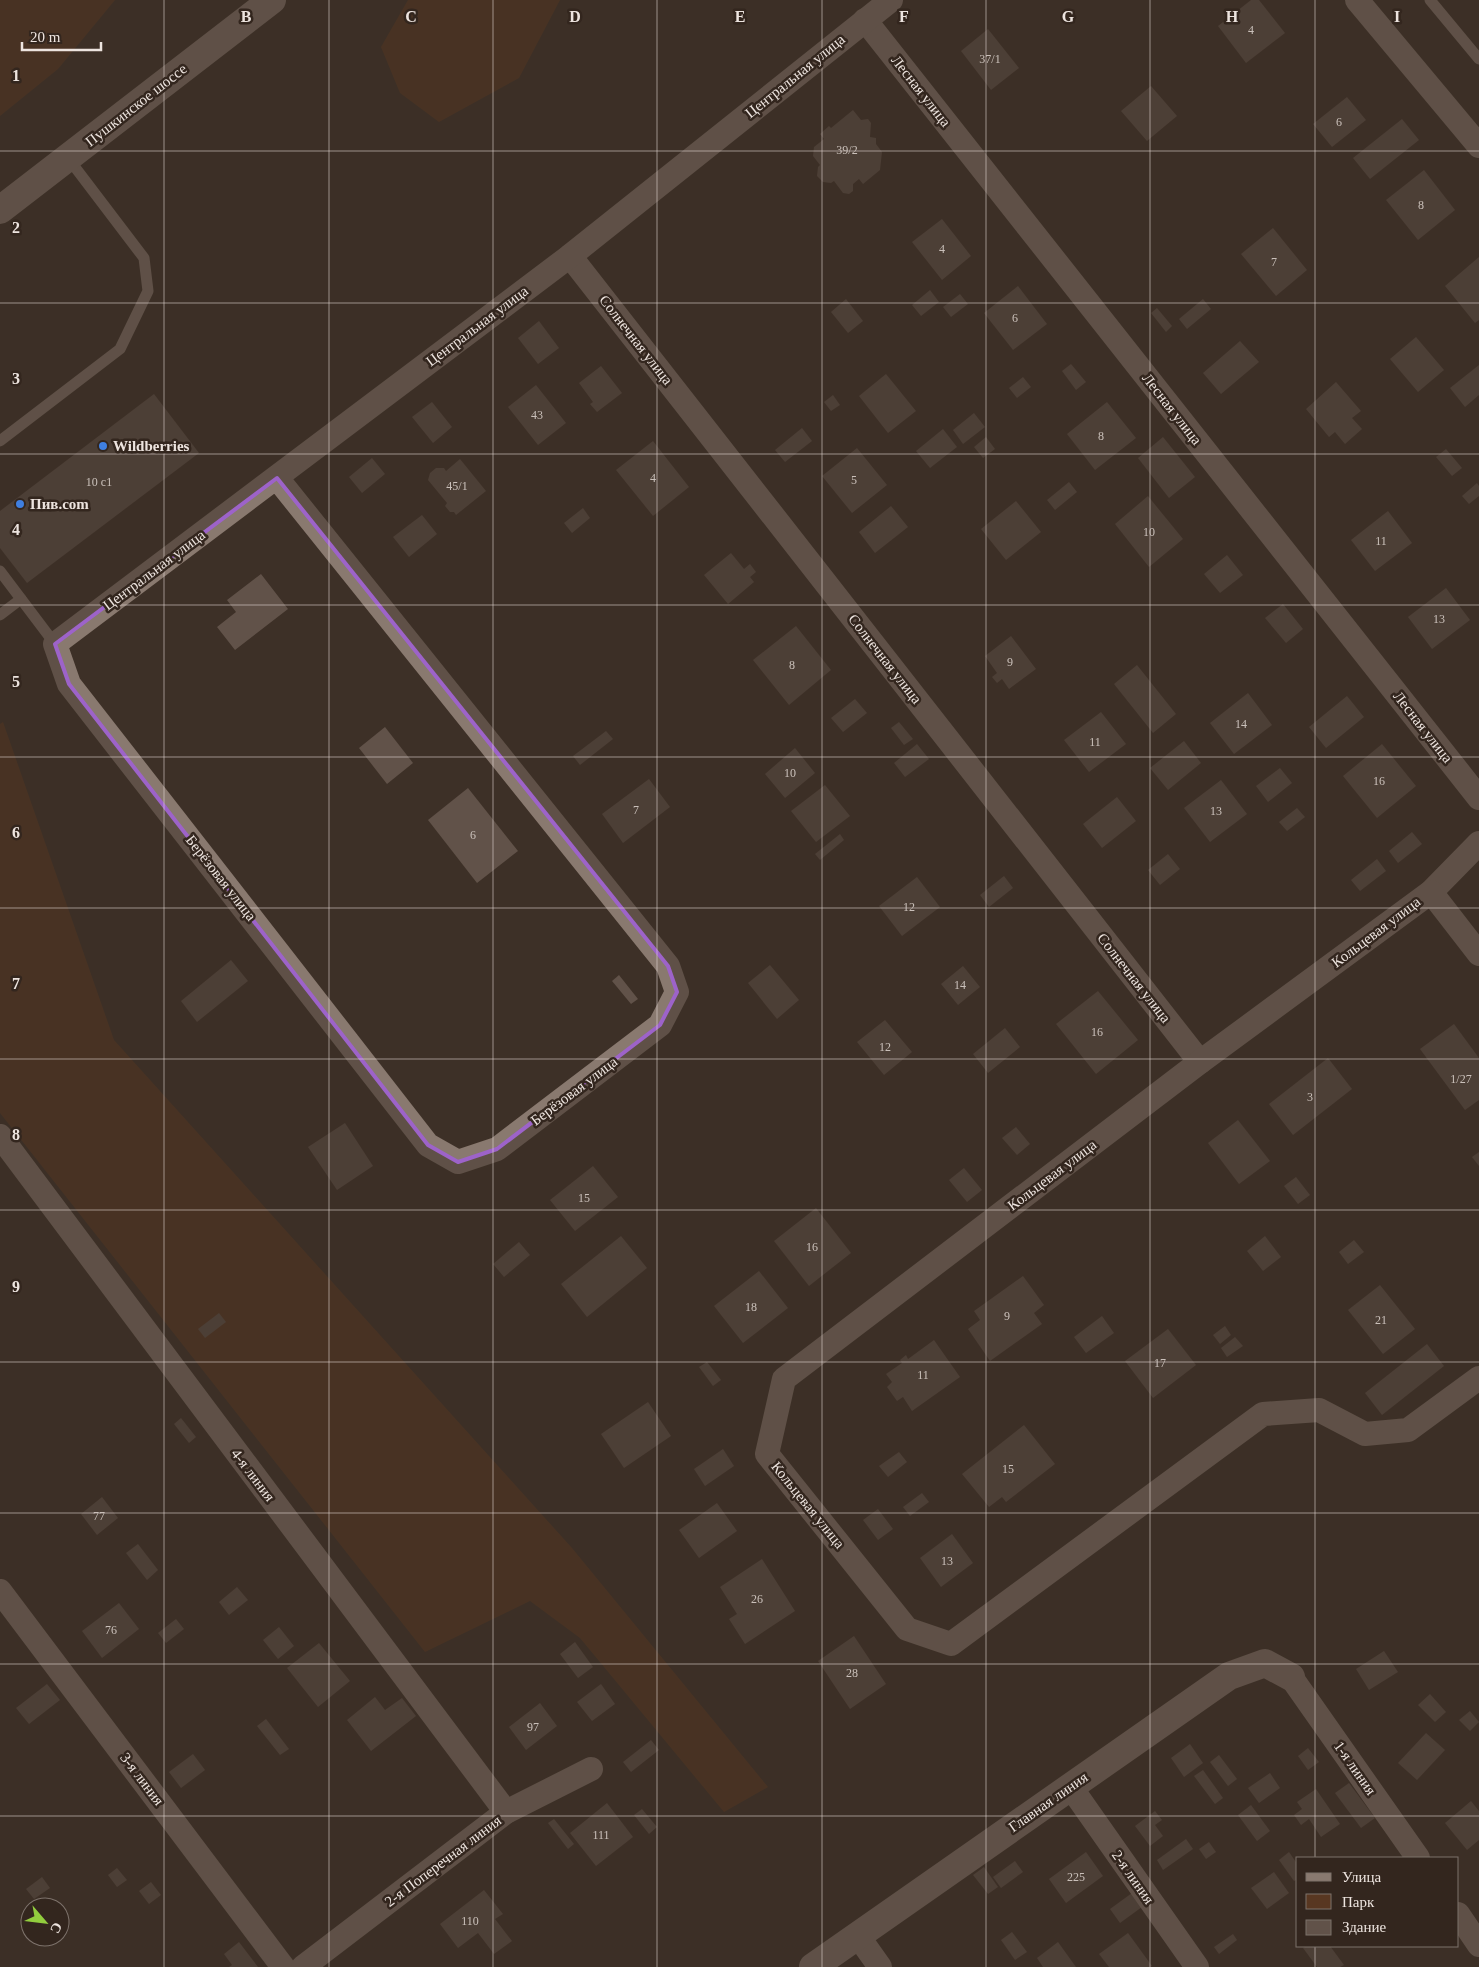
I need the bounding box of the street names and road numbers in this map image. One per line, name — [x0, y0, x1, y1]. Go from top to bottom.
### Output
street label: Центральная улица — [742, 31, 848, 121]
street label: Лесная улица — [888, 52, 954, 130]
street label: Пушкинское шоссе — [82, 60, 190, 150]
street label: Центральная улица — [423, 282, 531, 369]
street label: Солнечная улица — [596, 292, 676, 388]
street label: Лесная улица — [1139, 370, 1205, 448]
street label: Центральная улица — [100, 526, 208, 613]
street label: Солнечная улица — [845, 611, 925, 707]
street label: Лесная улица — [1390, 688, 1456, 766]
street label: Берёзовая улица — [183, 832, 260, 924]
street label: Кольцевая улица — [1329, 893, 1424, 971]
street label: Солнечная улица — [1094, 930, 1174, 1026]
street label: Берёзовая улица — [528, 1053, 621, 1129]
street label: Кольцевая улица — [1005, 1136, 1100, 1214]
street label: 4-я линия — [228, 1446, 278, 1504]
street label: Кольцевая улица — [768, 1458, 848, 1552]
street label: 1-я линия — [1331, 1738, 1379, 1798]
street label: 3-я линия — [117, 1750, 167, 1808]
street label: Главная линия — [1005, 1769, 1091, 1835]
street label: 2-я Поперечная линия — [382, 1812, 504, 1910]
street label: 2-я линия — [1109, 1847, 1157, 1907]

